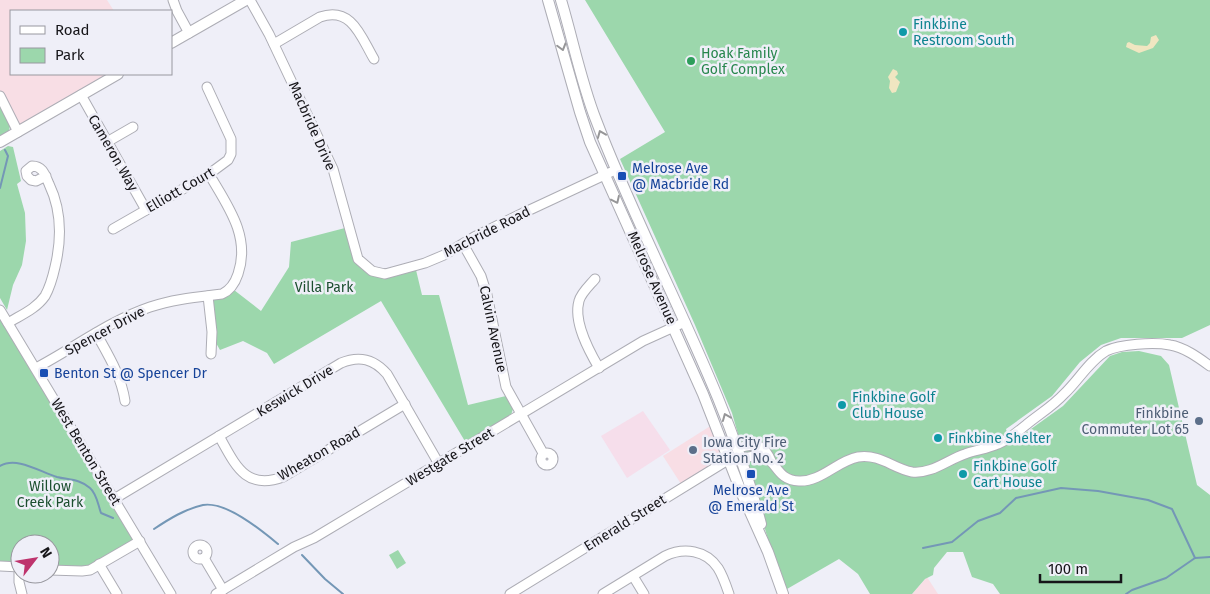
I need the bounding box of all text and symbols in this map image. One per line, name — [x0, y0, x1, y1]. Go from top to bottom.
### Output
legend — [10, 10, 172, 75]
place label: Finkbine Restroom South — [913, 16, 1015, 49]
text: Road — [55, 21, 90, 39]
marker: Finkbine Restroom South — [897, 26, 909, 38]
one-way arrow — [556, 42, 566, 50]
place label: Hoak Family Golf Complex — [701, 45, 785, 78]
text: Park — [55, 46, 85, 64]
marker: Hoak Family Golf Complex — [685, 55, 697, 67]
street label: Macbride Drive — [285, 79, 339, 173]
street label: Cameron Way — [84, 112, 142, 194]
one-way arrow — [597, 130, 607, 139]
place label: Melrose Ave @ Macbride Rd — [632, 160, 729, 193]
street label: Elliott Court — [143, 163, 218, 216]
marker: Melrose Ave @ Macbride Rd — [616, 170, 628, 182]
one-way arrow — [610, 195, 620, 204]
street label: Macbride Road — [441, 203, 533, 261]
street label: Melrose Avenue — [624, 229, 680, 327]
park label: Villa Park — [295, 279, 354, 296]
street label: Calvin Avenue — [476, 284, 510, 374]
street label: Spencer Drive — [62, 303, 148, 359]
street label: Keswick Drive — [254, 361, 336, 421]
place label: Benton St @ Spencer Dr — [54, 365, 208, 382]
marker: Benton St @ Spencer Dr — [38, 367, 50, 379]
place label: Finkbine Golf Club House — [852, 389, 937, 422]
street label: West Benton Street — [47, 395, 125, 509]
marker: Finkbine Golf Club House — [836, 399, 848, 411]
place label: Finkbine Commuter Lot 65 — [1082, 405, 1189, 438]
one-way arrow — [722, 413, 732, 422]
marker: Finkbine Commuter Lot 65 — [1193, 415, 1205, 427]
street label: Wheaton Road — [275, 424, 363, 484]
street label: Westgate Street — [403, 424, 498, 490]
place label: Finkbine Shelter — [948, 430, 1052, 447]
marker: Finkbine Shelter — [932, 432, 944, 444]
place label: Iowa City Fire Station No. 2 — [703, 434, 787, 467]
marker: Iowa City Fire Station No. 2 — [687, 444, 699, 456]
place label: Finkbine Golf Cart House — [973, 458, 1058, 491]
marker: Melrose Ave @ Emerald St — [745, 468, 757, 480]
marker: Finkbine Golf Cart House — [957, 468, 969, 480]
park label: Willow Creek Park — [17, 478, 84, 511]
place label: Melrose Ave @ Emerald St — [708, 482, 795, 515]
street label: Emerald Street — [581, 491, 670, 555]
north arrow — [10, 534, 60, 584]
text: N — [36, 544, 55, 561]
scale bar — [1040, 552, 1121, 584]
text: 100 m — [1048, 560, 1088, 578]

